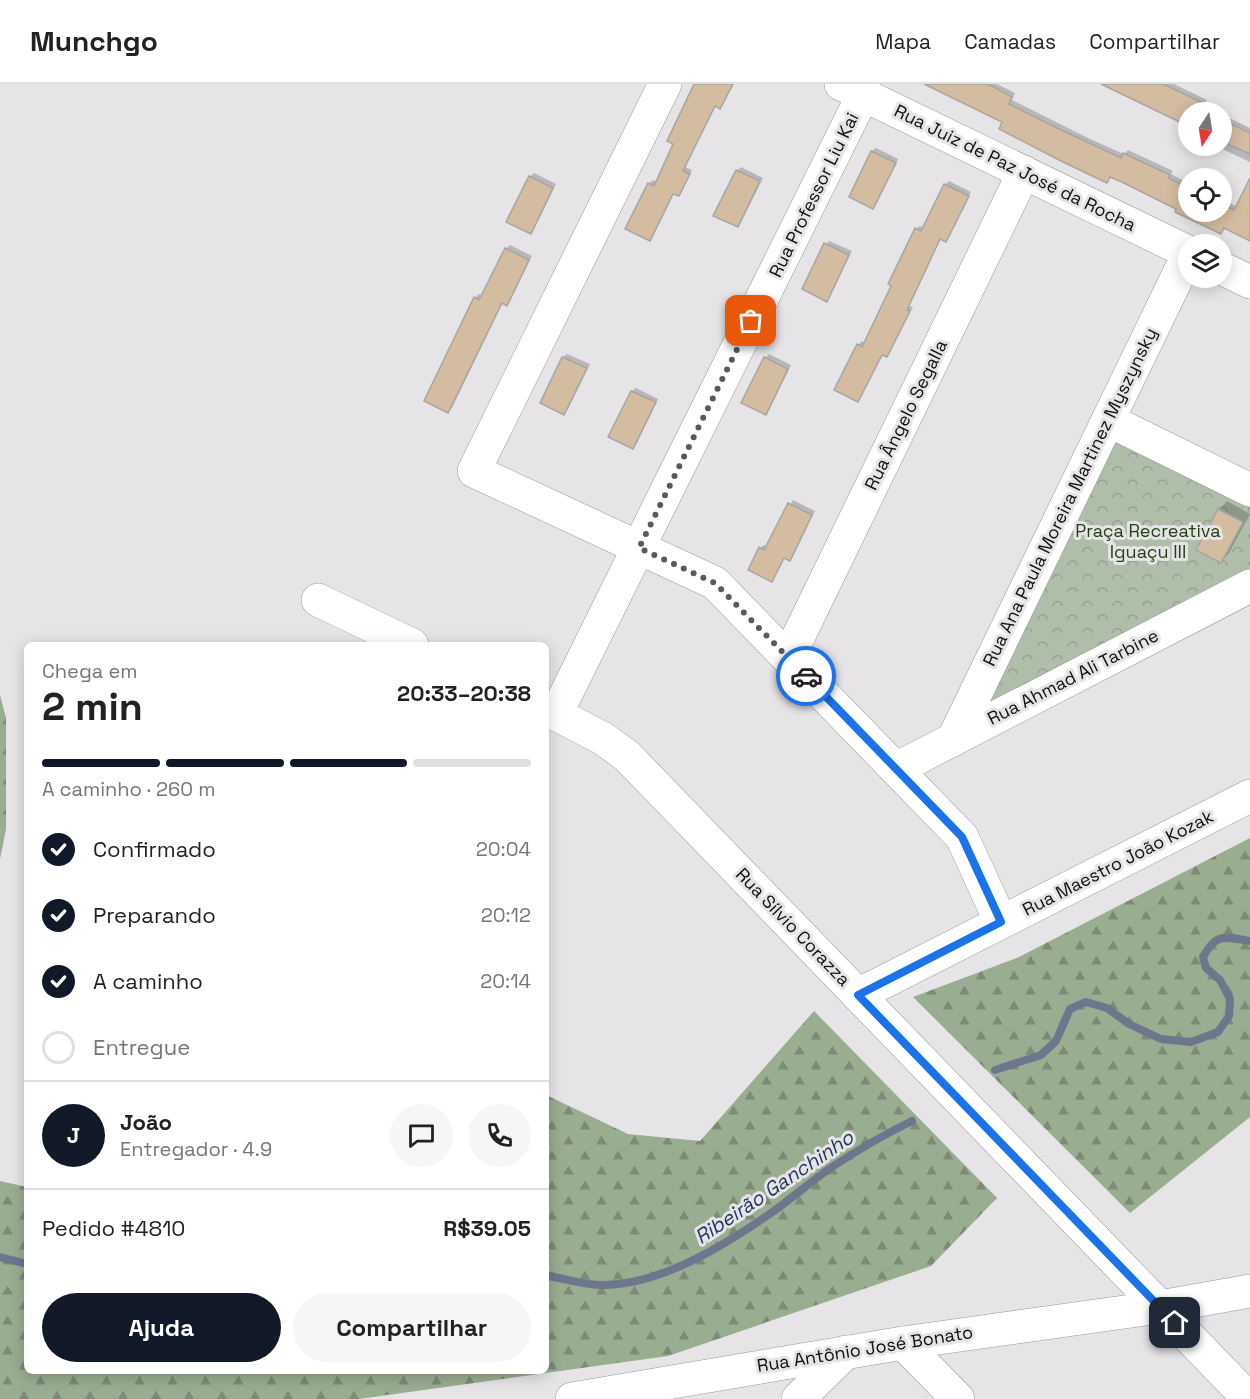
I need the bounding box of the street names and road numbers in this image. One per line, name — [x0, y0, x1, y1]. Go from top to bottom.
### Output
street label: Rua Juiz de Paz José da Rocha — [891, 99, 1140, 236]
street label: Rua Professor Liu Kai — [764, 109, 863, 281]
street label: Rua Ana Paula Moreira Martinez Myszynsky — [977, 324, 1162, 670]
street label: Rua Ângelo Segalla — [859, 336, 952, 494]
street label: Rua Ahmad Ali Tarbine — [983, 623, 1162, 730]
street label: Rua Maestro João Kozak — [1018, 804, 1217, 921]
street label: Rua Sílvio Corazza — [731, 863, 856, 991]
street label: Rua Antônio José Bonato — [755, 1320, 975, 1377]

